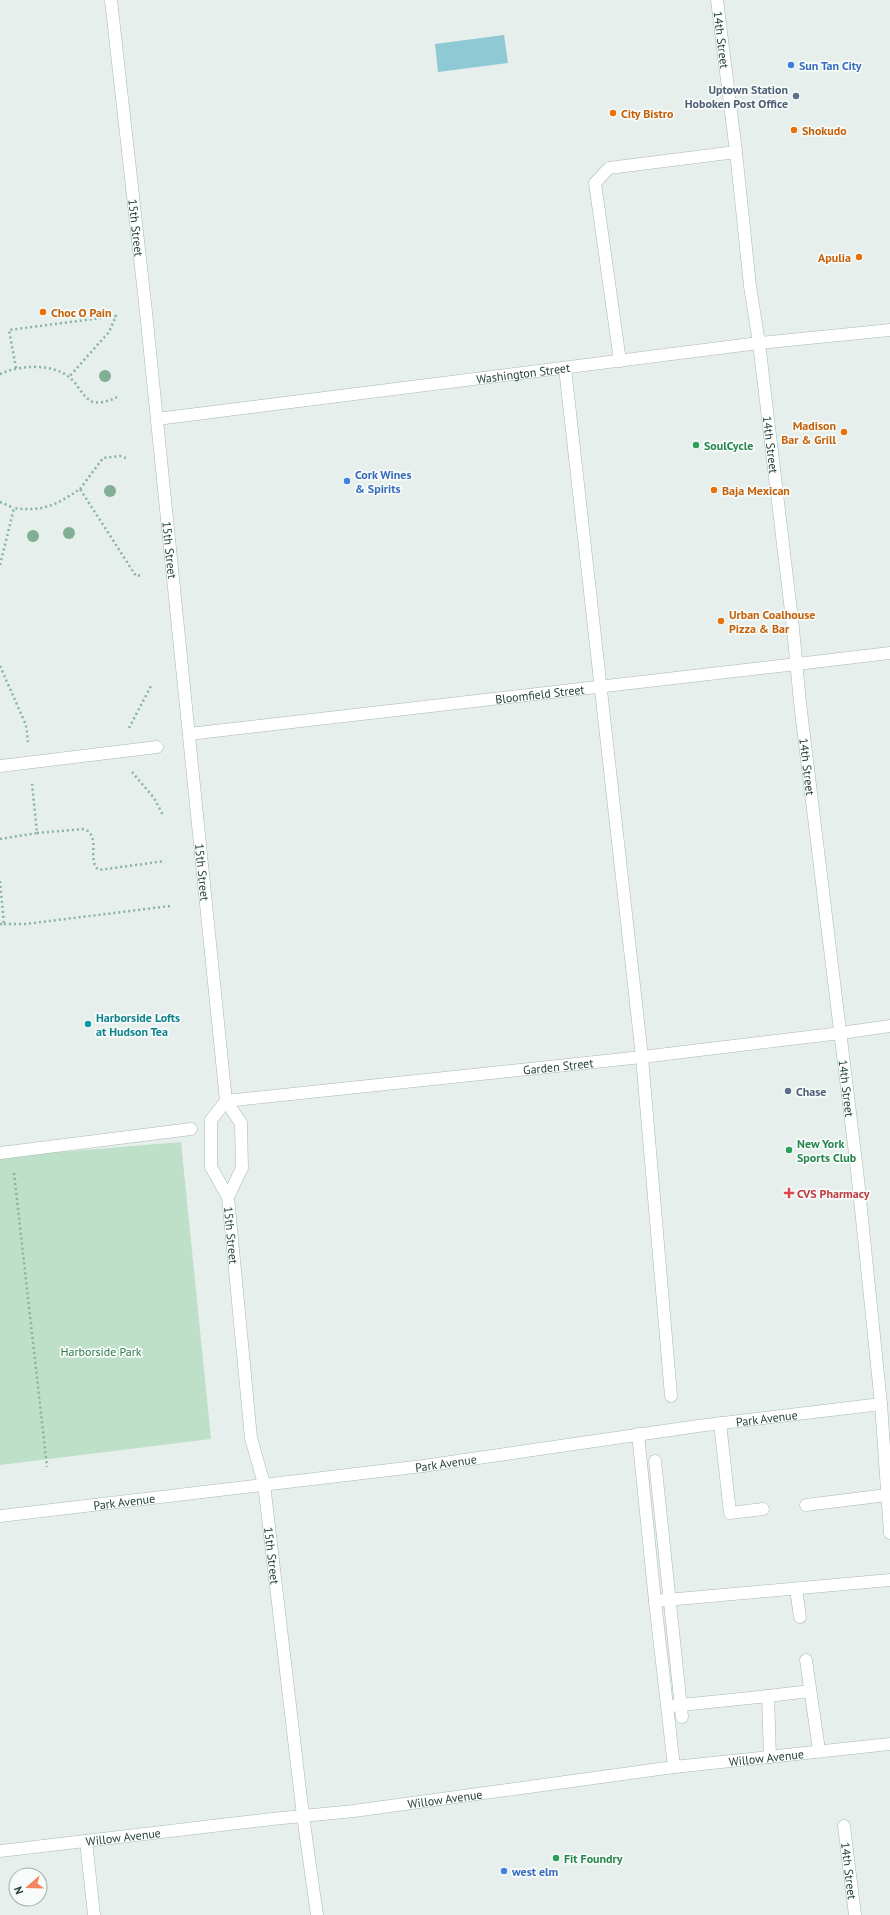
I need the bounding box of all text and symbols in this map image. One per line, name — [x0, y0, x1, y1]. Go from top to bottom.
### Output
street label: 14th Street — [711, 10, 733, 69]
place label: Sun Tan City — [799, 58, 862, 73]
marker: Sun Tan City — [786, 60, 796, 70]
place label: Uptown Station Hoboken Post Office — [685, 82, 788, 111]
marker: Uptown Station Hoboken Post Office — [791, 91, 801, 101]
place label: City Bistro — [621, 106, 674, 121]
marker: City Bistro — [608, 108, 618, 118]
place label: Shokudo — [802, 123, 847, 138]
marker: Shokudo — [789, 125, 799, 135]
street label: 15th Street — [126, 198, 147, 257]
place label: Apulia — [818, 250, 851, 265]
marker: Apulia — [854, 252, 864, 262]
place label: Choc O Pain — [51, 305, 112, 320]
marker: Choc O Pain — [38, 307, 48, 317]
street label: Washington Street — [475, 359, 571, 386]
street label: 14th Street — [760, 415, 782, 474]
place label: Madison Bar & Grill — [781, 418, 836, 447]
marker: Madison Bar & Grill — [839, 427, 849, 437]
place label: SoulCycle — [704, 438, 753, 453]
marker: SoulCycle — [691, 440, 701, 450]
place label: Cork Wines & Spirits — [355, 467, 411, 496]
marker: Cork Wines & Spirits — [342, 476, 352, 486]
place label: Baja Mexican — [722, 483, 790, 498]
marker: Baja Mexican — [709, 485, 719, 495]
street label: 15th Street — [160, 520, 180, 579]
place label: Urban Coalhouse Pizza & Bar — [729, 607, 815, 636]
marker: Urban Coalhouse Pizza & Bar — [716, 616, 726, 626]
street label: Bloomfield Street — [494, 681, 585, 706]
street label: 14th Street — [797, 737, 819, 796]
street label: 15th Street — [192, 843, 213, 902]
place label: Harborside Lofts at Hudson Tea — [96, 1010, 180, 1039]
marker: Harborside Lofts at Hudson Tea — [83, 1019, 93, 1029]
street label: Garden Street — [522, 1055, 594, 1077]
street label: 14th Street — [836, 1059, 858, 1118]
place label: Chase — [796, 1084, 826, 1099]
marker: Chase — [783, 1086, 793, 1096]
place label: New York Sports Club — [797, 1136, 857, 1165]
marker: New York Sports Club — [784, 1145, 794, 1155]
place label: CVS Pharmacy — [797, 1186, 870, 1201]
marker: CVS Pharmacy — [784, 1188, 794, 1198]
street label: 15th Street — [221, 1206, 242, 1265]
park label: Harborside Park — [60, 1344, 142, 1359]
street label: Park Avenue — [735, 1407, 798, 1429]
street label: Park Avenue — [414, 1451, 478, 1474]
street label: Park Avenue — [92, 1490, 156, 1512]
street label: 15th Street — [262, 1526, 283, 1585]
street label: Willow Avenue — [728, 1746, 804, 1769]
street label: Willow Avenue — [407, 1786, 483, 1811]
street label: Willow Avenue — [85, 1825, 161, 1848]
street label: 14th Street — [839, 1841, 861, 1900]
place label: Fit Foundry — [564, 1851, 623, 1866]
marker: Fit Foundry — [551, 1853, 561, 1863]
place label: west elm — [511, 1864, 559, 1879]
marker: west elm — [499, 1866, 509, 1876]
north arrow — [8, 1867, 48, 1907]
text: N — [11, 1885, 26, 1896]

